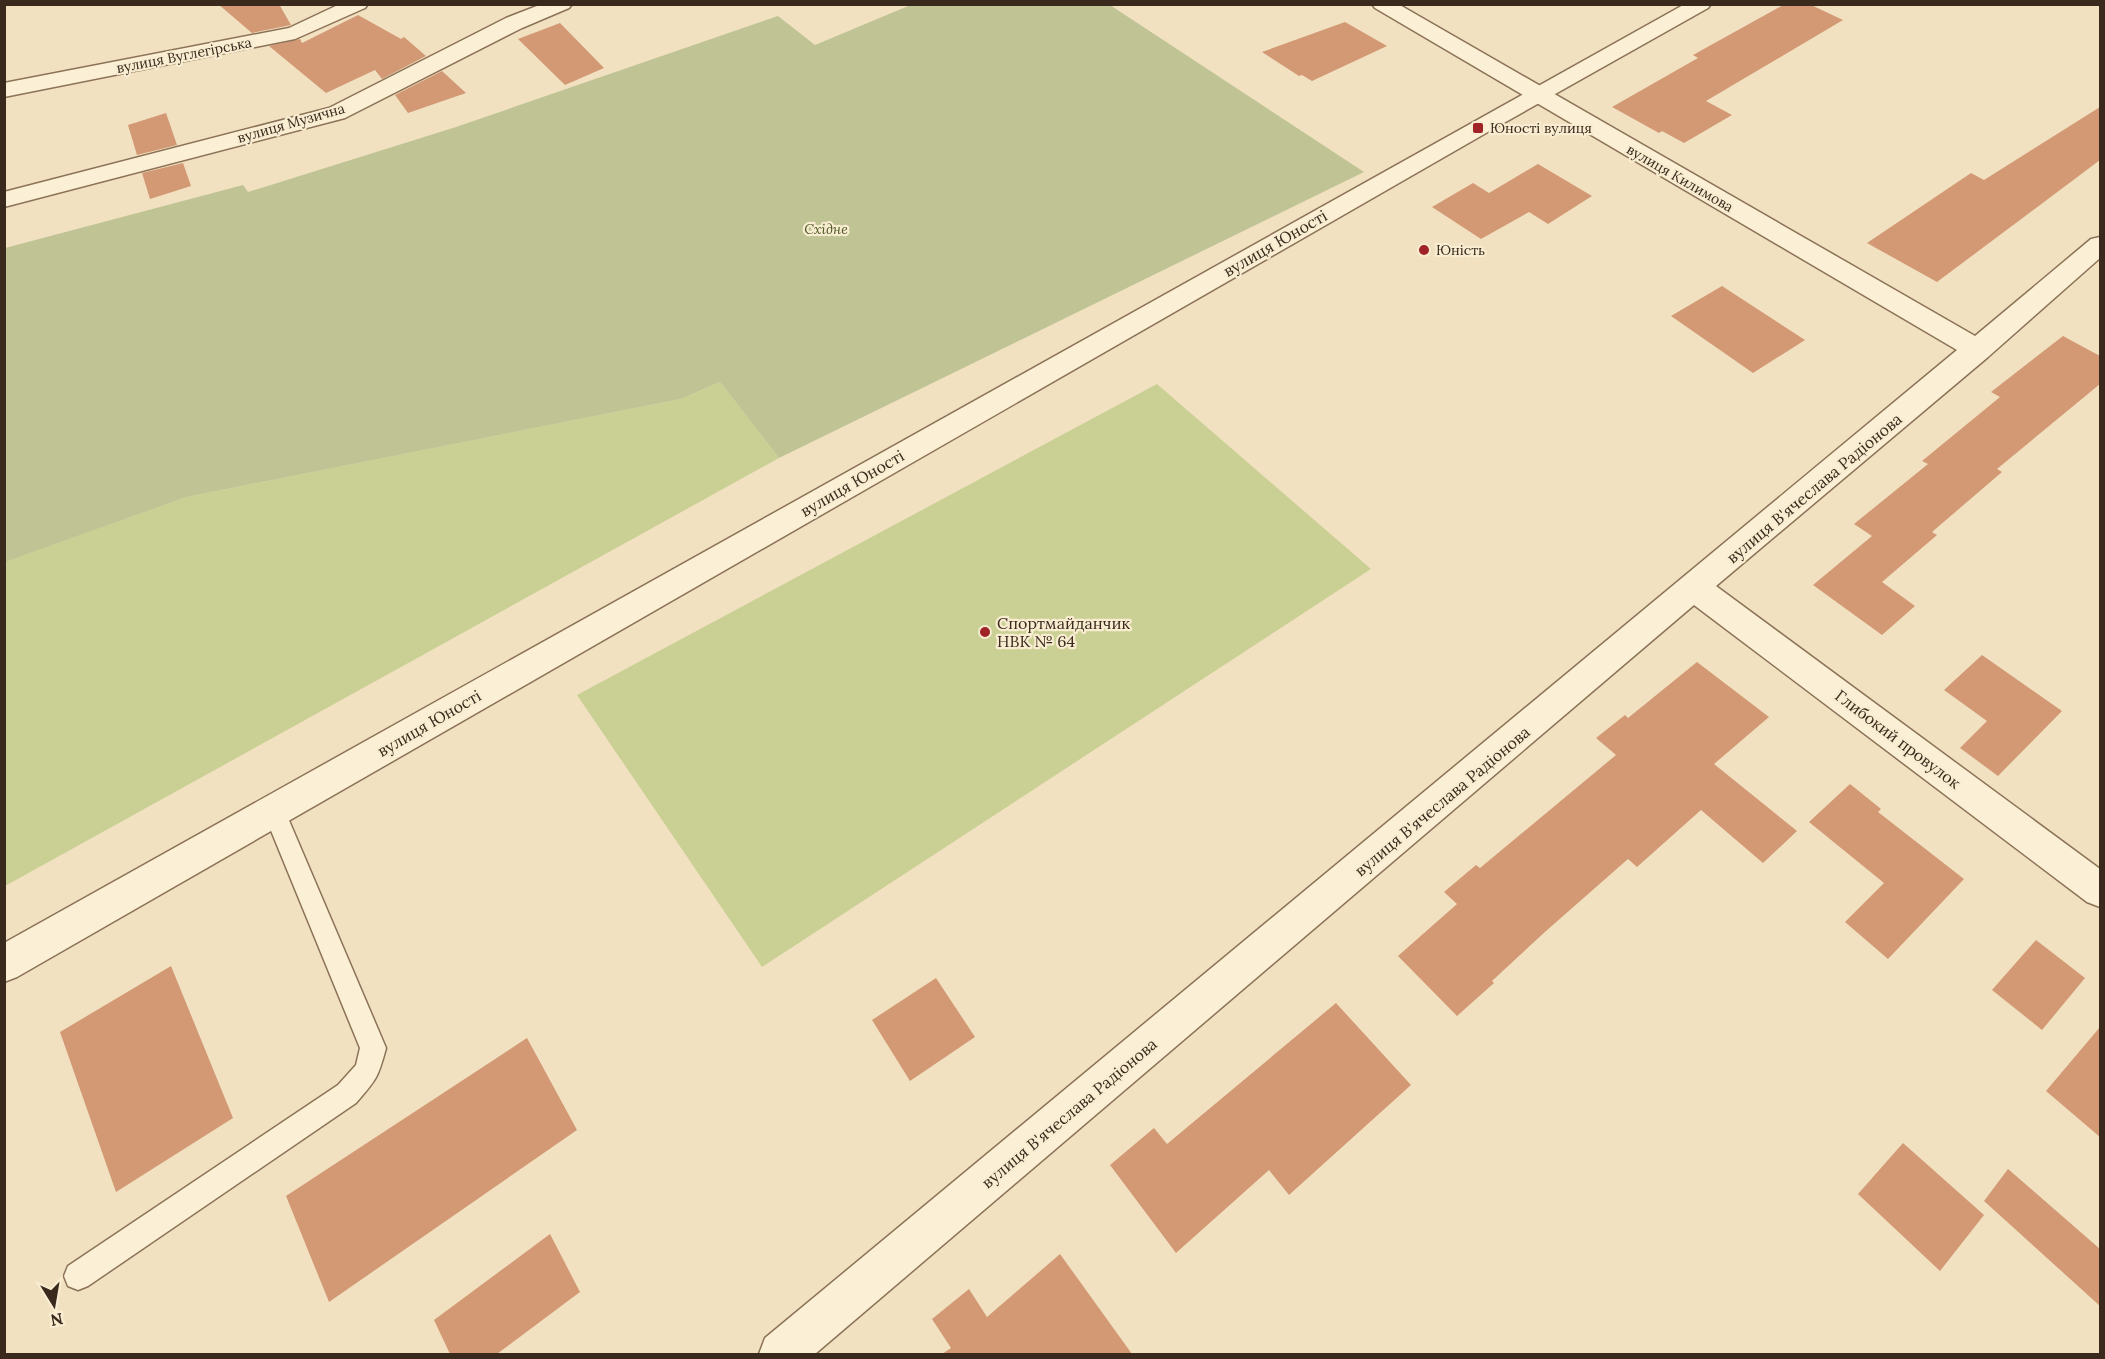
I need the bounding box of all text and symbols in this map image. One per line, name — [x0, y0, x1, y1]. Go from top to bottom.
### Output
street label: вулиця Вуглегірська — [115, 33, 253, 77]
street label: вулиця Музична — [235, 99, 347, 147]
place label: Юності вулиця — [1490, 119, 1592, 137]
marker: Юності вулиця — [1471, 121, 1485, 135]
street label: вулиця Килимова — [1624, 140, 1736, 216]
street label: вулиця Юності — [1220, 205, 1330, 281]
park label: Східне — [804, 220, 848, 238]
place label: Юність — [1436, 241, 1485, 259]
marker: Юність — [1417, 243, 1431, 257]
street label: вулиця В'ячеслава Радіонова — [1722, 409, 1906, 567]
street label: вулиця Юності — [797, 445, 907, 521]
place label: Спортмайданчик НВК № 64 — [997, 613, 1131, 651]
marker: Спортмайданчик НВК № 64 — [978, 625, 992, 639]
street label: вулиця Юності — [374, 685, 484, 761]
street label: Глибокий провулок — [1831, 685, 1965, 793]
street label: вулиця В'ячеслава Радіонова — [1350, 722, 1534, 880]
street label: вулиця В'ячеслава Радіонова — [977, 1034, 1161, 1192]
north arrow — [24, 1275, 84, 1335]
text: N — [49, 1309, 65, 1331]

